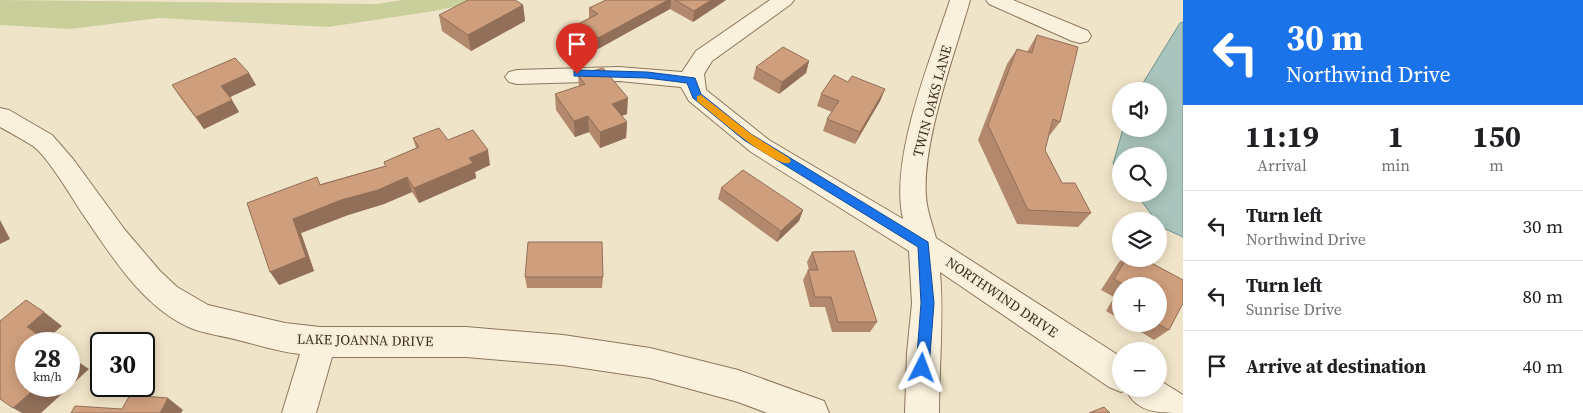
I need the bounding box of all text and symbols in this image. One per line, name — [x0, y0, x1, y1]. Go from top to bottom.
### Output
text: 30 m — [1286, 14, 1363, 62]
icon: left — [1203, 20, 1268, 85]
pin — [556, 23, 598, 74]
icon: arrive — [563, 30, 591, 58]
street label: TWIN OAKS LANE — [907, 43, 957, 159]
text: Northwind Drive — [1286, 59, 1451, 89]
map controls — [1112, 82, 1167, 397]
button: sound — [1112, 82, 1167, 137]
text: 11:19 — [1245, 116, 1319, 157]
text: 1 — [1387, 116, 1404, 157]
text: 150 — [1472, 116, 1521, 157]
button: search — [1112, 147, 1167, 202]
text: Arrival — [1257, 154, 1307, 176]
text: min — [1381, 154, 1410, 176]
text: m — [1489, 154, 1504, 176]
text: Turn left — [1246, 202, 1322, 228]
button: layers — [1112, 212, 1167, 267]
icon: left — [1203, 212, 1231, 240]
text: 30 m — [1522, 213, 1563, 239]
text: Northwind Drive — [1246, 228, 1366, 250]
street label: NORTHWIND DRIVE — [942, 252, 1062, 342]
text: Turn left — [1246, 272, 1322, 298]
button: + — [1112, 277, 1167, 332]
icon: left — [1203, 282, 1231, 310]
text: 80 m — [1522, 283, 1563, 309]
text: Sunrise Drive — [1246, 298, 1342, 320]
street label: LAKE JOANNA DRIVE — [297, 329, 433, 351]
speed limit sign: 30 — [90, 332, 155, 397]
text: 28 — [34, 341, 61, 375]
position arrow — [895, 341, 947, 393]
button: − — [1112, 342, 1167, 397]
icon: arrive — [1203, 352, 1231, 380]
text: Arrive at destination — [1246, 353, 1426, 379]
text: 40 m — [1522, 353, 1563, 379]
text: km/h — [33, 369, 62, 385]

